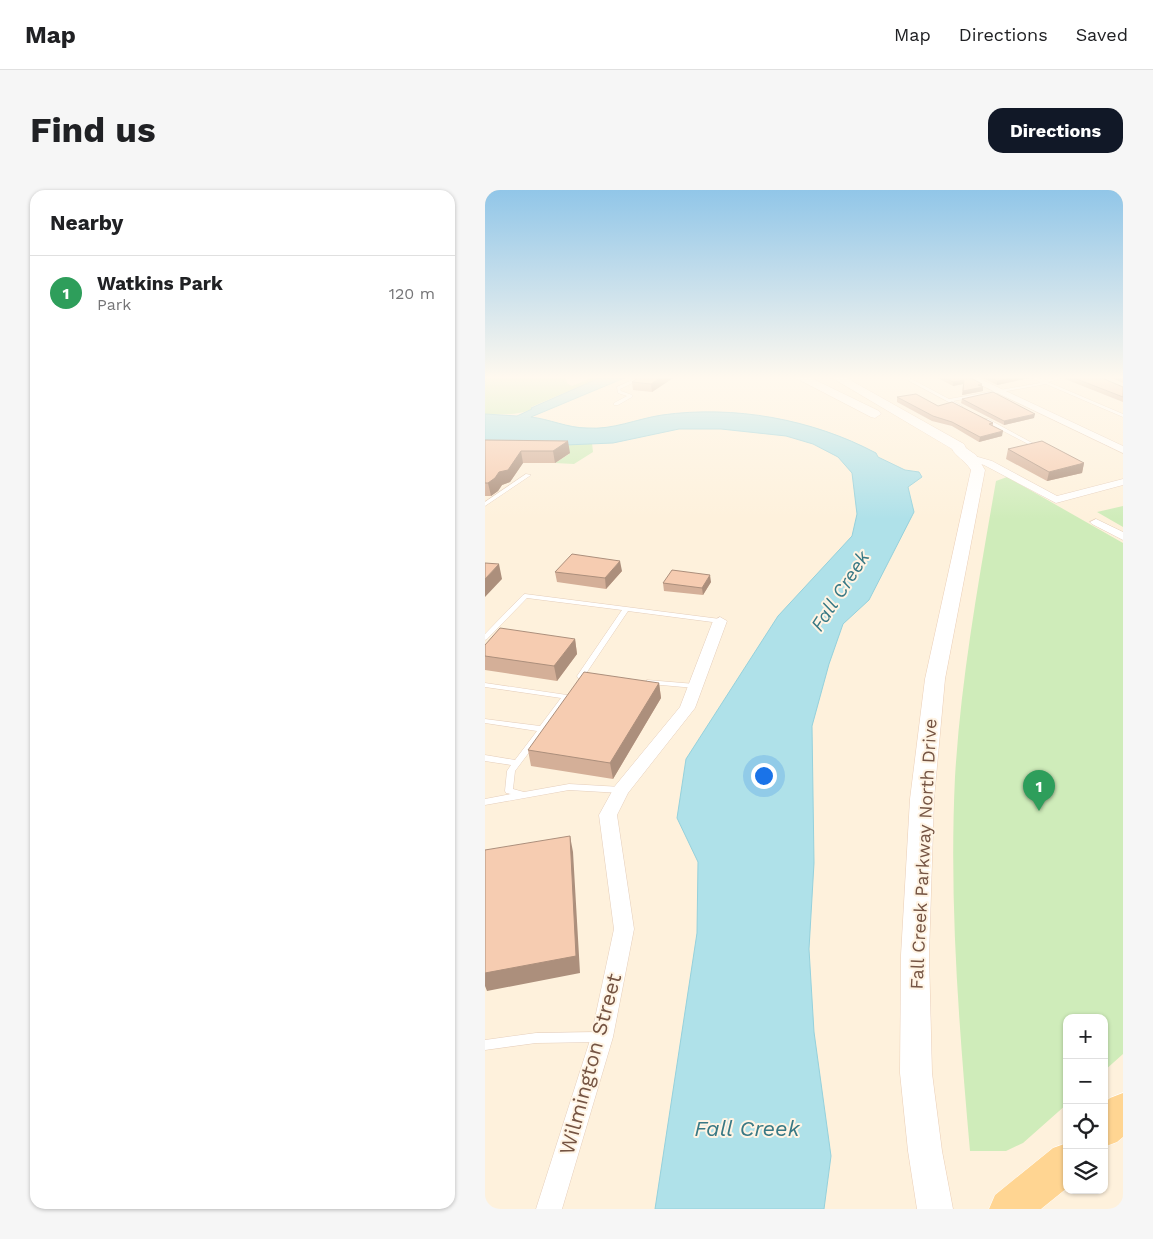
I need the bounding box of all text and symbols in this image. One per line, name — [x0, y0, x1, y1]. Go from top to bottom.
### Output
text: Map — [25, 21, 76, 49]
text: Map — [894, 24, 931, 45]
text: Directions — [959, 24, 1048, 45]
text: Saved — [1076, 24, 1128, 45]
button: Directions — [988, 108, 1123, 153]
text: Find us — [30, 109, 156, 151]
text: Nearby — [50, 210, 123, 235]
text: Watkins Park — [97, 272, 223, 295]
text: 1 — [63, 284, 69, 303]
text: 120 m — [389, 284, 435, 303]
text: Park — [97, 295, 131, 314]
water label: Fall Creek — [806, 546, 875, 635]
street label: Fall Creek Parkway North Drive — [905, 718, 941, 990]
your location — [751, 763, 777, 789]
pin: 1 — [1023, 770, 1055, 811]
street label: Wilmington Street — [554, 970, 626, 1157]
map controls — [1063, 1014, 1108, 1194]
button: + — [1063, 1014, 1108, 1059]
button: − — [1063, 1059, 1108, 1104]
button: locate — [1063, 1104, 1108, 1149]
water label: Fall Creek — [694, 1116, 801, 1141]
button: layers — [1063, 1149, 1108, 1194]

